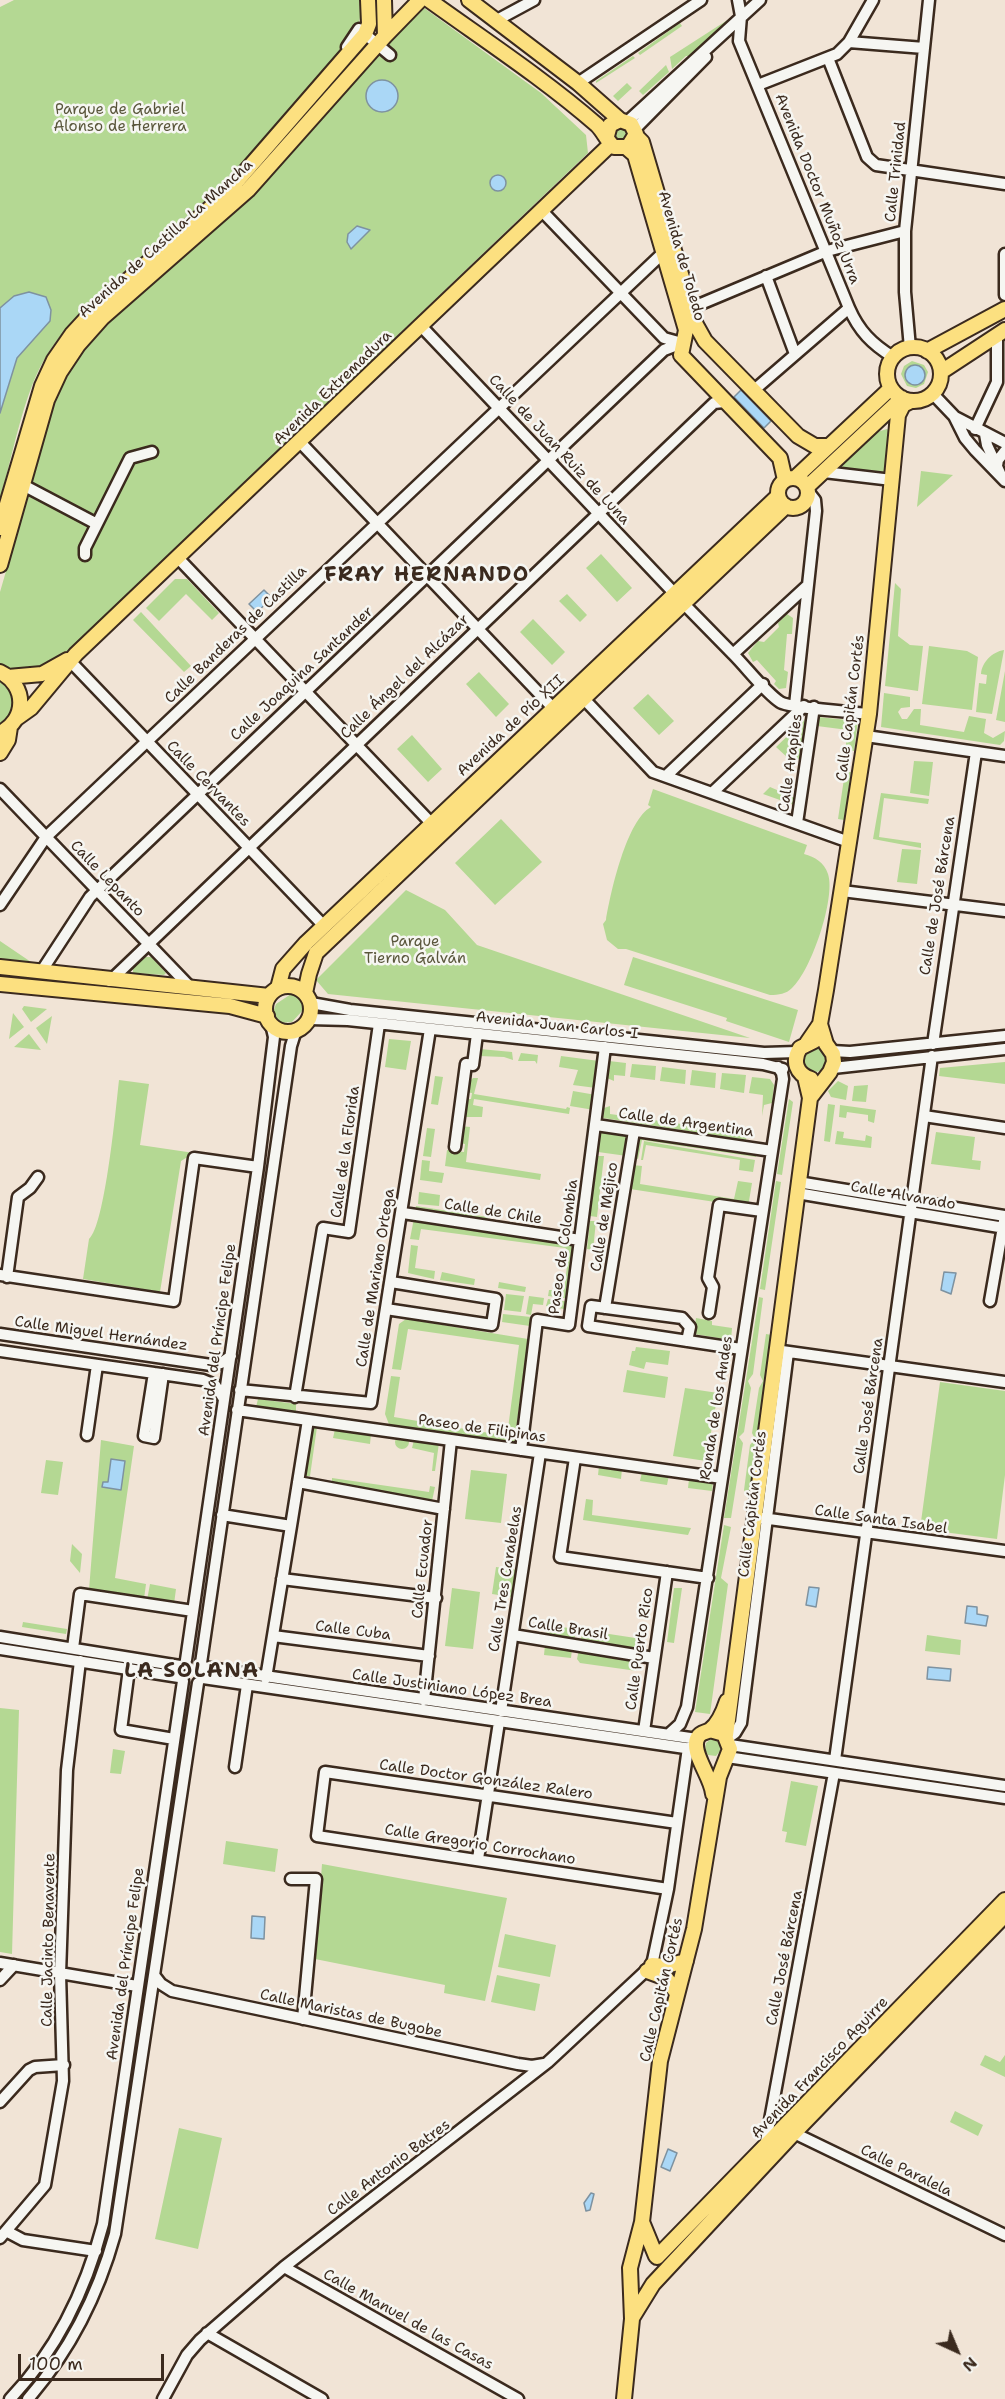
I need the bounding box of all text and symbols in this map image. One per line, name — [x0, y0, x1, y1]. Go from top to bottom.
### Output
street label: Avenida Doctor Muñoz Urra — [770, 91, 864, 287]
park label: Parque de Gabriel Alonso de Herrera — [53, 101, 187, 136]
street label: Calle Trinidad — [882, 121, 910, 223]
street label: Avenida de Castilla-La Mancha — [75, 156, 257, 322]
street label: Avenida de Toledo — [654, 189, 708, 323]
street label: Avenida Extremadura — [270, 327, 396, 449]
street label: Calle de Juan Ruiz de Luna — [485, 371, 633, 529]
street label: Calle Banderas de Castilla — [161, 562, 311, 708]
district label: FRAY HERNANDO — [324, 563, 530, 589]
street label: Calle Joaquina Santander — [227, 603, 377, 745]
street label: Calle Ángel del Alcázar — [337, 611, 473, 743]
street label: Calle Capitán Cortés — [833, 634, 869, 782]
street label: Avenida de Pío XII — [454, 672, 568, 780]
street label: Calle Arapiles — [775, 713, 807, 813]
street label: Calle Cervantes — [162, 737, 254, 831]
street label: Calle de José Bárcena — [917, 815, 959, 977]
street label: Calle Lepanto — [66, 837, 148, 921]
park label: Parque Tierno Galván — [364, 933, 466, 968]
street label: Avenida Juan Carlos I — [475, 1008, 639, 1044]
street label: Calle de la Florida — [328, 1085, 364, 1219]
street label: Calle de Argentina — [617, 1105, 755, 1141]
street label: Calle de Méjico — [587, 1161, 623, 1273]
street label: Paseo de Colombia — [546, 1178, 582, 1316]
street label: Calle Alvarado — [849, 1178, 957, 1214]
street label: Calle de Mariano Ortega — [353, 1187, 399, 1369]
street label: Calle de Chile — [443, 1195, 543, 1229]
street label: Avenida del Príncipe Felipe — [196, 1242, 240, 1438]
street label: Calle Miguel Hernández — [13, 1313, 189, 1355]
street label: Ronda de los Andes — [697, 1335, 737, 1481]
street label: Calle José Bárcena — [851, 1337, 887, 1475]
street label: Paseo de Filipinas — [417, 1411, 547, 1447]
street label: Calle Capitán Cortés — [735, 1430, 771, 1578]
street label: Calle Santa Isabel — [813, 1502, 949, 1538]
street label: Calle Tres Carabelas — [486, 1505, 526, 1653]
street label: Calle Ecuador — [409, 1518, 437, 1620]
street label: Calle Puerto Rico — [622, 1587, 658, 1711]
street label: Calle Brasil — [527, 1614, 609, 1644]
street label: Calle Cuba — [314, 1617, 392, 1645]
district label: LA SOLANA — [124, 1659, 260, 1685]
street label: Calle Justiniano López Brea — [351, 1666, 553, 1712]
street label: Calle Doctor González Ralero — [378, 1756, 594, 1804]
street label: Calle Gregorio Corrochano — [383, 1821, 577, 1869]
street label: Calle Jacinto Benavente — [38, 1853, 60, 2027]
street label: Avenida del Príncipe Felipe — [104, 1866, 148, 2062]
street label: Calle José Bárcena — [763, 1889, 807, 2027]
street label: Calle Capitán Cortés — [637, 1916, 687, 2064]
street label: Calle Maristas de Bugobe — [258, 1986, 444, 2042]
street label: Avenida Francisco Aguirre — [748, 1993, 892, 2143]
street label: Calle Antonio Batres — [324, 2116, 454, 2220]
street label: Calle Paralela — [857, 2141, 955, 2201]
street label: Calle Manuel de las Casas — [320, 2266, 496, 2374]
north arrow — [927, 2321, 987, 2381]
scale bar — [21, 2342, 166, 2380]
text: 100 m — [29, 2352, 83, 2376]
text: N — [958, 2352, 982, 2376]

